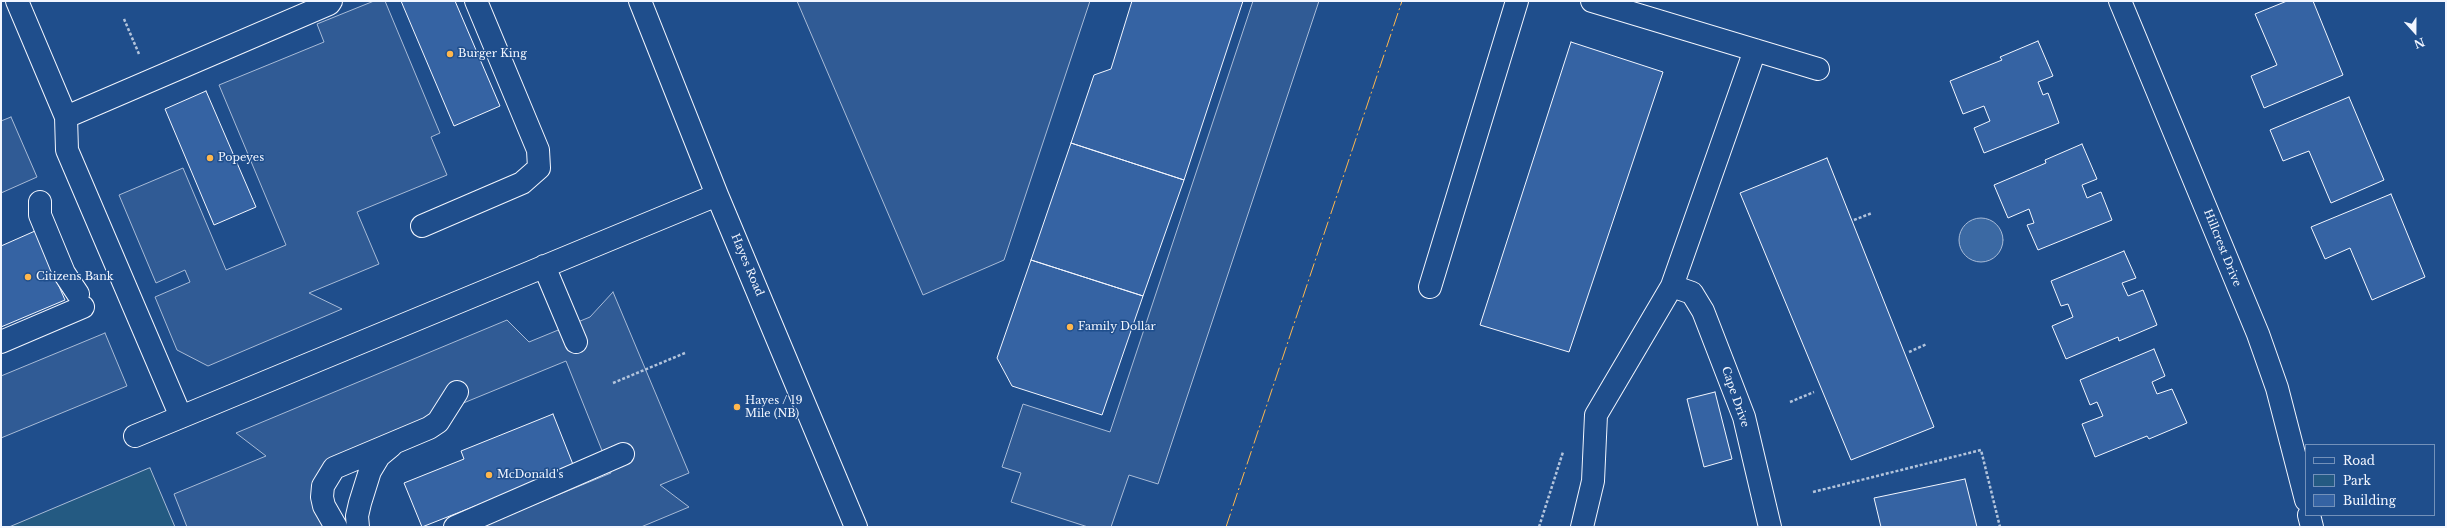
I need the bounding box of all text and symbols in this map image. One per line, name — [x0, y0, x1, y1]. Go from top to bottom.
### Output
north arrow — [2395, 12, 2435, 52]
text: N — [2412, 35, 2427, 52]
place label: Burger King — [458, 47, 527, 61]
marker: Burger King — [445, 49, 455, 59]
place label: Popeyes — [218, 151, 264, 165]
marker: Popeyes — [205, 153, 215, 163]
street label: Hillcrest Drive — [2200, 207, 2244, 289]
street label: Hayes Road — [728, 232, 766, 298]
place label: Citizens Bank — [36, 270, 114, 284]
marker: Citizens Bank — [23, 272, 33, 282]
place label: Family Dollar — [1078, 320, 1156, 334]
marker: Family Dollar — [1065, 322, 1075, 332]
street label: Cape Drive — [1718, 365, 1752, 429]
place label: Hayes / 19 Mile (NB) — [745, 394, 802, 420]
marker: Hayes / 19 Mile (NB) — [732, 402, 742, 412]
legend — [2305, 444, 2435, 516]
text: Road — [2343, 453, 2375, 468]
place label: McDonald's — [497, 468, 563, 482]
marker: McDonald's — [484, 470, 494, 480]
text: Park — [2343, 473, 2371, 488]
text: Building — [2343, 493, 2396, 508]

